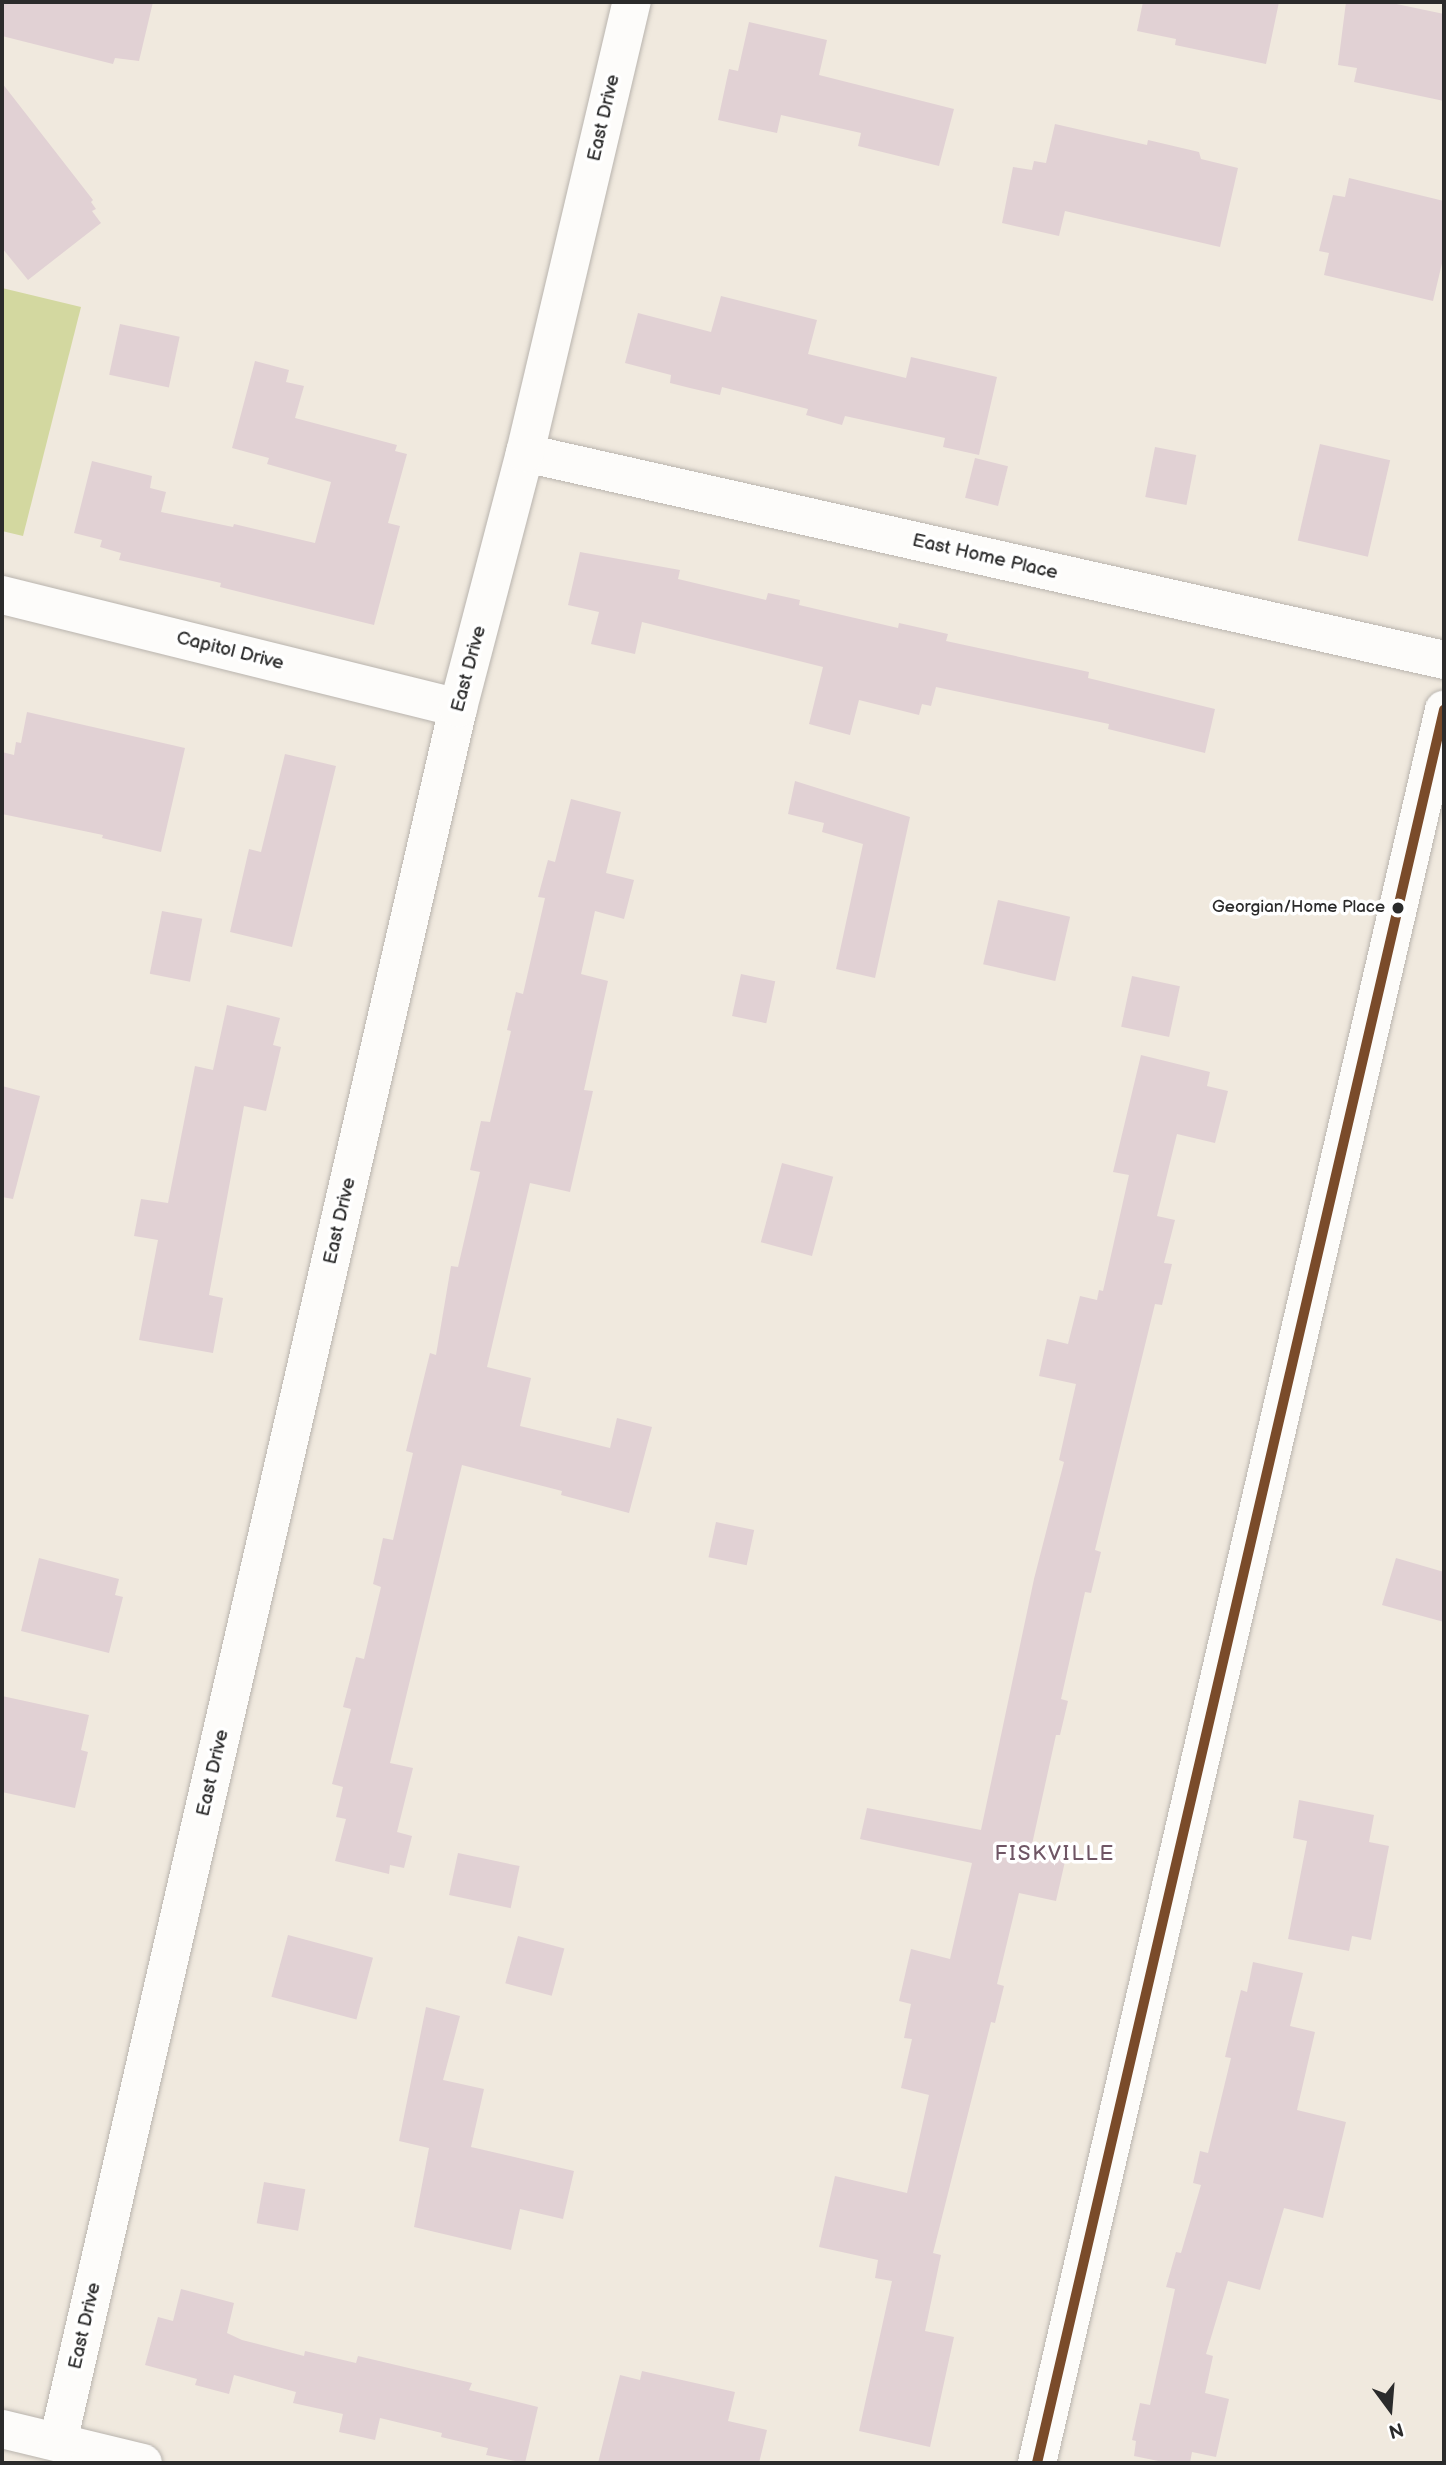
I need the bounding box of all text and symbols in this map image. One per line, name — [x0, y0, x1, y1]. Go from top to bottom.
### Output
street label: East Drive — [583, 72, 625, 164]
street label: East Home Place — [910, 529, 1060, 585]
street label: East Drive — [447, 623, 491, 715]
street label: Capitol Drive — [174, 627, 286, 675]
place label: Georgian/Home Place — [1212, 898, 1385, 918]
marker: Georgian/Home Place — [1391, 901, 1405, 915]
street label: East Drive — [319, 1175, 361, 1267]
street label: East Drive — [192, 1727, 234, 1819]
district label: FISKVILLE — [996, 1841, 1114, 1867]
street label: East Drive — [64, 2280, 106, 2372]
north arrow — [1355, 2374, 1425, 2444]
text: N — [1386, 2417, 1406, 2443]

